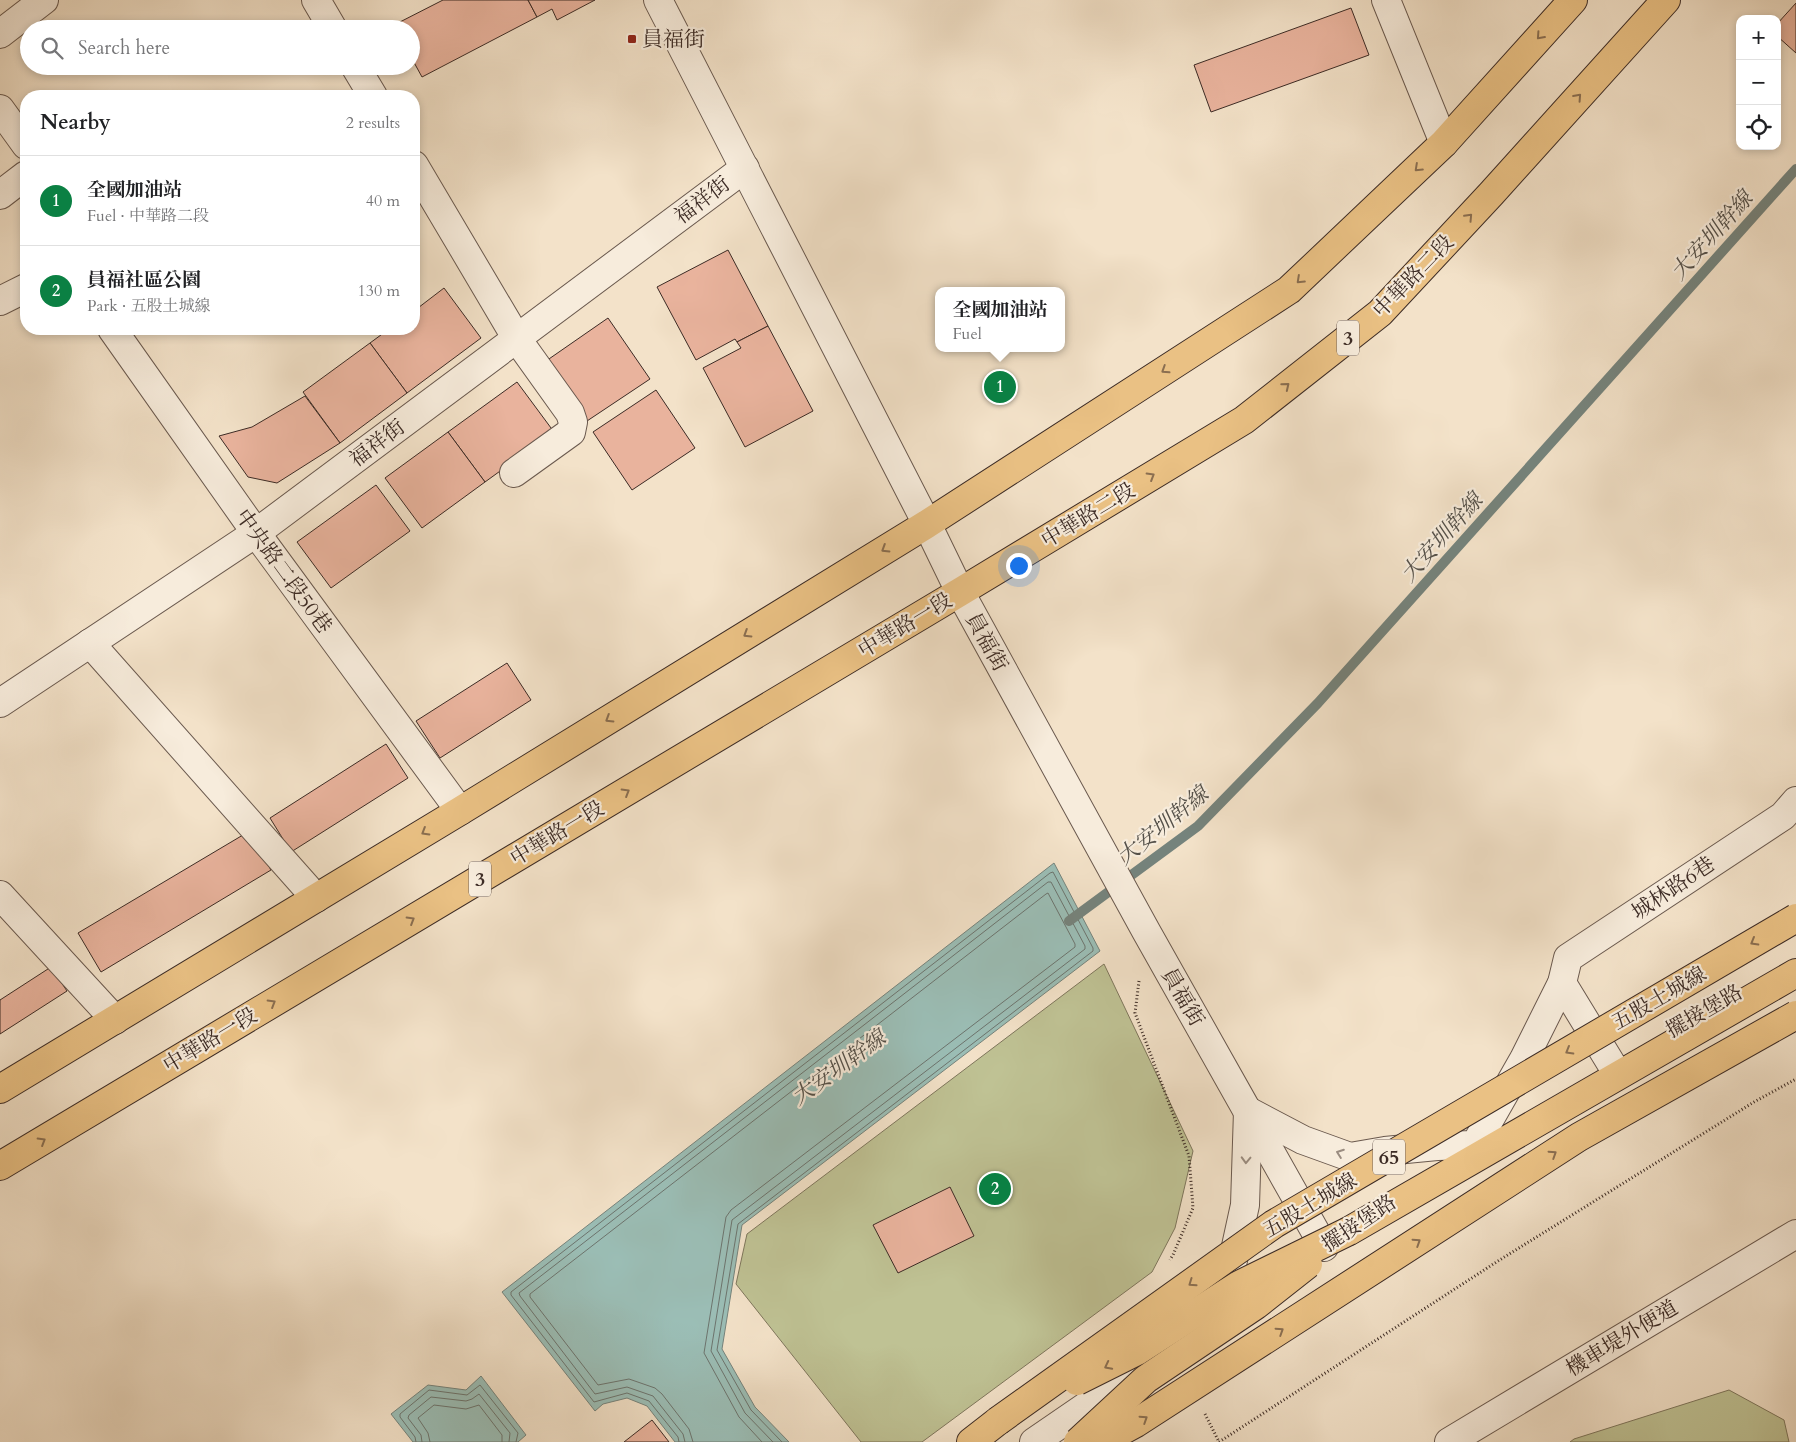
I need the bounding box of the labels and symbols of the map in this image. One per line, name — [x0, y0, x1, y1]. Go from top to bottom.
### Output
place label: 員福街 — [642, 25, 705, 54]
one-way arrow — [1537, 31, 1546, 40]
marker: 員福街 — [626, 33, 638, 45]
one-way arrow — [1573, 93, 1582, 102]
one-way arrow — [1415, 162, 1424, 171]
street label: 福祥街 — [668, 170, 736, 231]
water label: 大安圳幹線 — [1664, 183, 1761, 287]
one-way arrow — [1463, 214, 1472, 223]
street label: 中華路二段 — [1366, 229, 1460, 324]
one-way arrow — [1297, 274, 1306, 283]
road number: 3 — [1337, 320, 1359, 356]
one-way arrow — [1161, 364, 1171, 373]
pin: 1 — [984, 368, 1016, 406]
one-way arrow — [1280, 384, 1289, 392]
street label: 福祥街 — [343, 413, 411, 474]
one-way arrow — [1146, 473, 1155, 483]
street label: 中華路二段 — [1036, 476, 1141, 555]
water label: 大安圳幹線 — [1394, 485, 1491, 589]
street label: 中央路二段50巷 — [229, 503, 339, 639]
one-way arrow — [882, 543, 891, 552]
your location — [1006, 553, 1032, 579]
street label: 中華路一段 — [853, 586, 958, 665]
street label: 員福街 — [959, 608, 1015, 677]
one-way arrow — [743, 628, 752, 638]
one-way arrow — [605, 713, 614, 723]
water label: 大安圳幹線 — [1110, 778, 1216, 872]
one-way arrow — [620, 788, 629, 798]
street label: 中華路一段 — [505, 794, 610, 873]
one-way arrow — [422, 825, 431, 835]
street label: 城林路6巷 — [1626, 850, 1721, 927]
road number: 3 — [469, 862, 491, 896]
one-way arrow — [406, 917, 415, 927]
one-way arrow — [1750, 936, 1759, 946]
street label: 五股土城線 — [1607, 960, 1712, 1037]
street label: 員福街 — [1154, 963, 1211, 1032]
street label: 擺接堡路 — [1661, 978, 1748, 1045]
one-way arrow — [266, 1000, 275, 1010]
street label: 中華路一段 — [158, 1001, 263, 1080]
water label: 大安圳幹線 — [785, 1022, 894, 1112]
one-way arrow — [1565, 1045, 1574, 1055]
one-way arrow — [36, 1137, 45, 1147]
road number: 65 — [1373, 1140, 1405, 1174]
one-way arrow — [1336, 1149, 1345, 1159]
one-way arrow — [1547, 1151, 1557, 1160]
one-way arrow — [1241, 1156, 1252, 1164]
street label: 五股土城線 — [1258, 1166, 1363, 1245]
pin: 2 — [979, 1170, 1011, 1208]
street label: 擺接堡路 — [1316, 1188, 1402, 1259]
one-way arrow — [1411, 1239, 1420, 1249]
one-way arrow — [1188, 1277, 1198, 1286]
street label: 機車堤外便道 — [1561, 1294, 1684, 1383]
one-way arrow — [1275, 1327, 1284, 1337]
one-way arrow — [1104, 1360, 1113, 1370]
one-way arrow — [1138, 1415, 1147, 1425]

